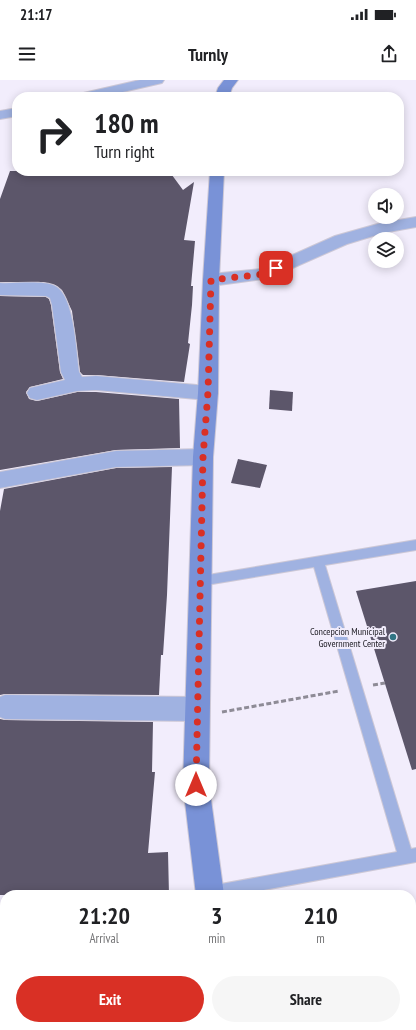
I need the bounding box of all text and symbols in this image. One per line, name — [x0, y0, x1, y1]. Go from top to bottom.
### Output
text: 21:17 — [20, 5, 52, 24]
icon: menu — [16, 43, 38, 65]
text: Turnly — [188, 43, 228, 66]
icon: share — [378, 43, 400, 65]
text: 180 m — [94, 104, 158, 141]
icon: right — [28, 108, 80, 160]
text: Turn right — [94, 140, 154, 163]
map controls — [368, 188, 404, 268]
button: sound — [368, 188, 404, 224]
button: layers — [368, 232, 404, 268]
pin — [259, 251, 293, 285]
icon: arrive — [265, 257, 287, 279]
place label: Concepcion Municipal Government Center — [310, 625, 386, 650]
marker: Concepcion Municipal Government Center — [388, 632, 398, 642]
position arrow — [175, 764, 217, 806]
text: 21:20 — [78, 900, 130, 931]
text: 3 — [211, 900, 222, 931]
text: 210 — [303, 900, 338, 931]
text: Arrival — [89, 930, 119, 947]
text: min — [208, 930, 225, 947]
text: m — [316, 930, 325, 947]
button: Exit — [16, 976, 204, 1022]
button: Share — [212, 976, 400, 1022]

